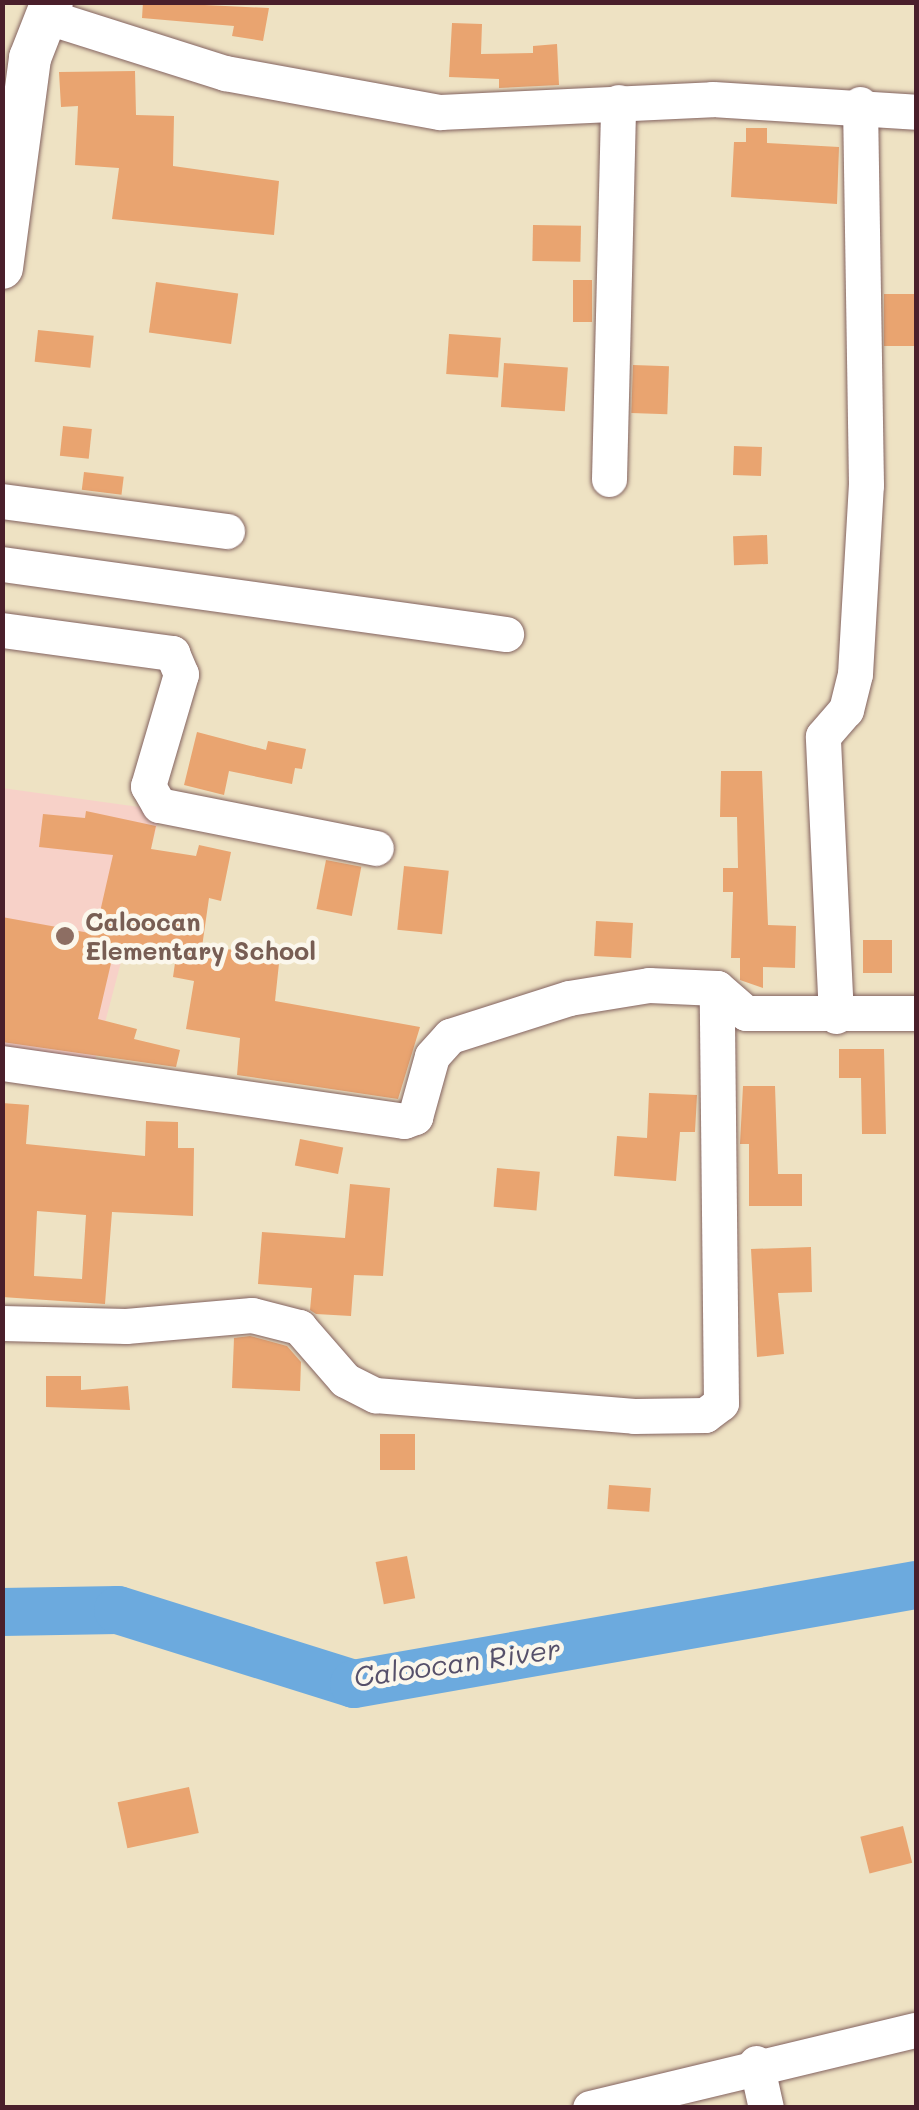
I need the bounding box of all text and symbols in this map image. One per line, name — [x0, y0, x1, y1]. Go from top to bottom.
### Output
place label: Caloocan Elementary School — [85, 907, 316, 966]
marker: Caloocan Elementary School — [54, 925, 76, 947]
water label: Caloocan River — [351, 1631, 563, 1693]

